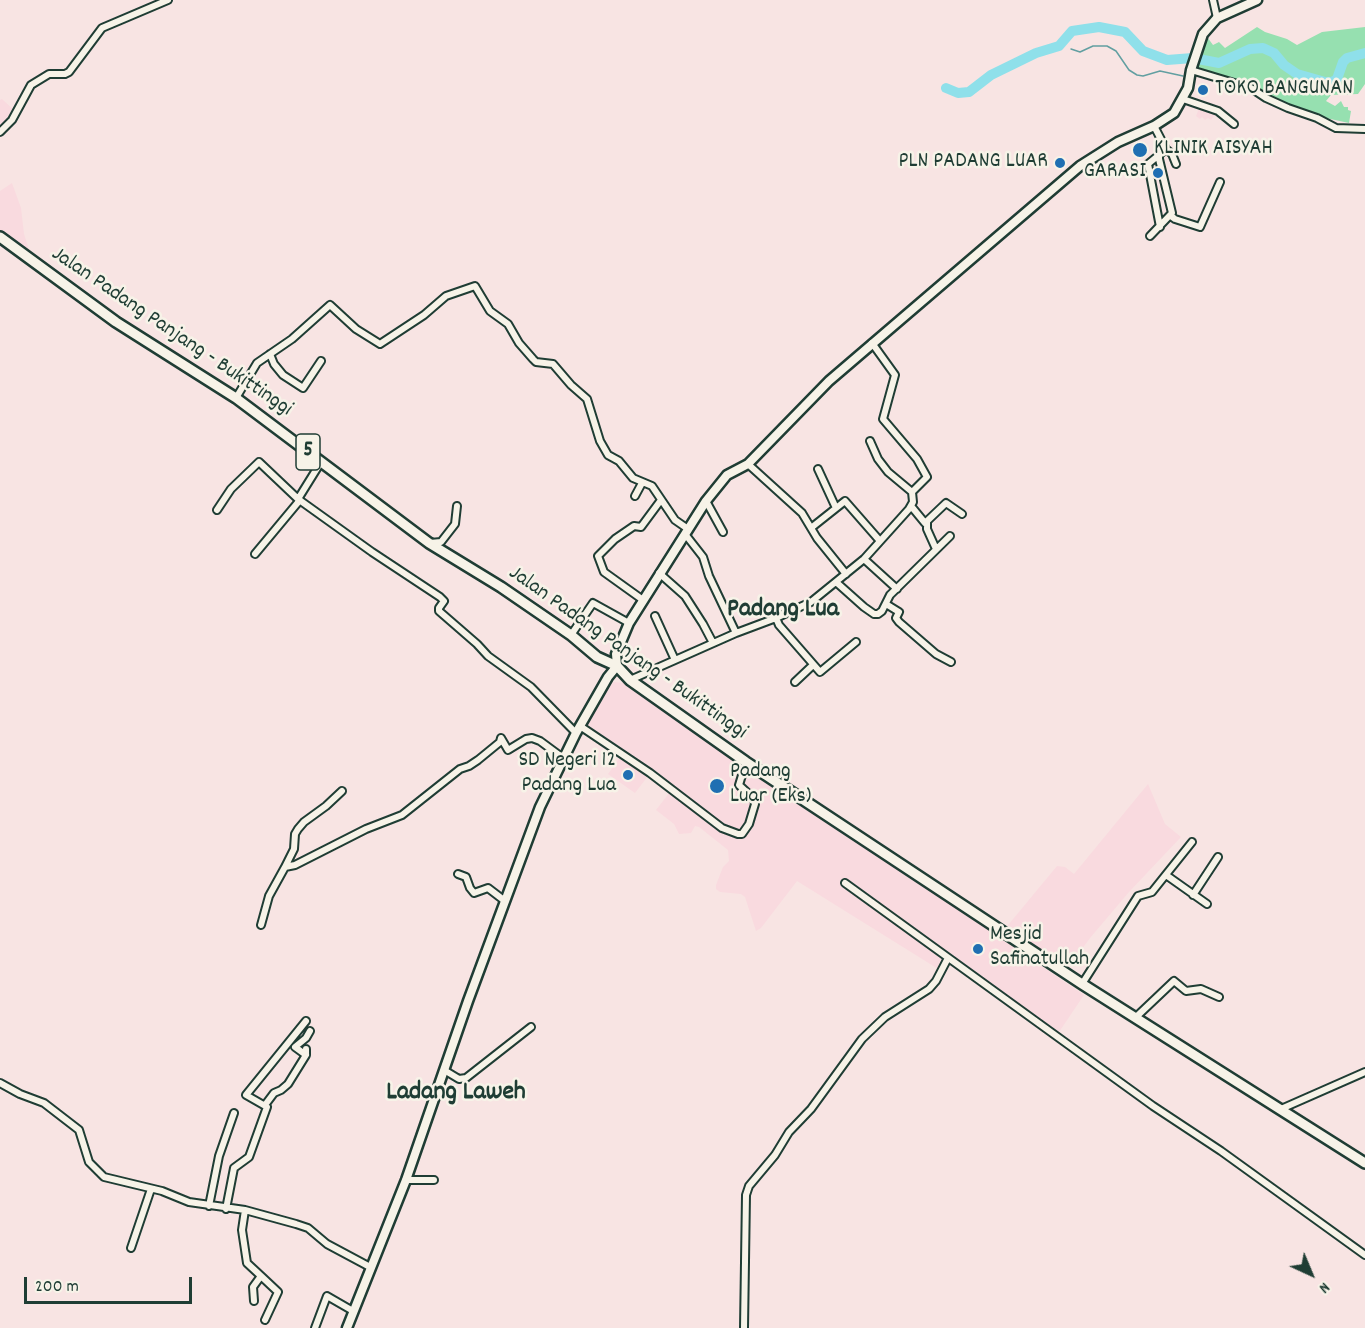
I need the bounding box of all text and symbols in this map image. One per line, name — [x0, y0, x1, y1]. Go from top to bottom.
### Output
place label: TOKO BANGUNAN — [1215, 77, 1353, 103]
marker: TOKO BANGUNAN — [1196, 83, 1210, 97]
place label: KLINIK AISYAH — [1154, 137, 1273, 163]
marker: KLINIK AISYAH — [1131, 141, 1149, 159]
place label: PLN PADANG LUAR — [898, 150, 1048, 176]
marker: PLN PADANG LUAR — [1053, 156, 1067, 170]
place label: GARASI — [1084, 160, 1146, 186]
marker: GARASI — [1151, 166, 1165, 180]
street label: Jalan Padang Panjang - Bukittinggi — [45, 242, 297, 424]
road number: 5 — [296, 434, 320, 470]
street label: Jalan Padang Panjang - Bukittinggi — [502, 561, 752, 747]
district label: Padang Lua — [727, 595, 839, 627]
place label: SD Negeri 12 Padang Lua — [518, 749, 616, 800]
place label: Padang Luar (Eks) — [730, 760, 811, 812]
marker: SD Negeri 12 Padang Lua — [621, 768, 635, 782]
marker: Padang Luar (Eks) — [708, 777, 726, 795]
place label: Mesjid Safinatullah — [990, 923, 1089, 974]
marker: Mesjid Safinatullah — [971, 942, 985, 956]
district label: Ladang Laweh — [386, 1078, 526, 1110]
north arrow — [1281, 1244, 1341, 1304]
scale bar — [27, 1265, 195, 1303]
text: 200 m — [35, 1275, 79, 1300]
text: N — [1313, 1276, 1335, 1298]

